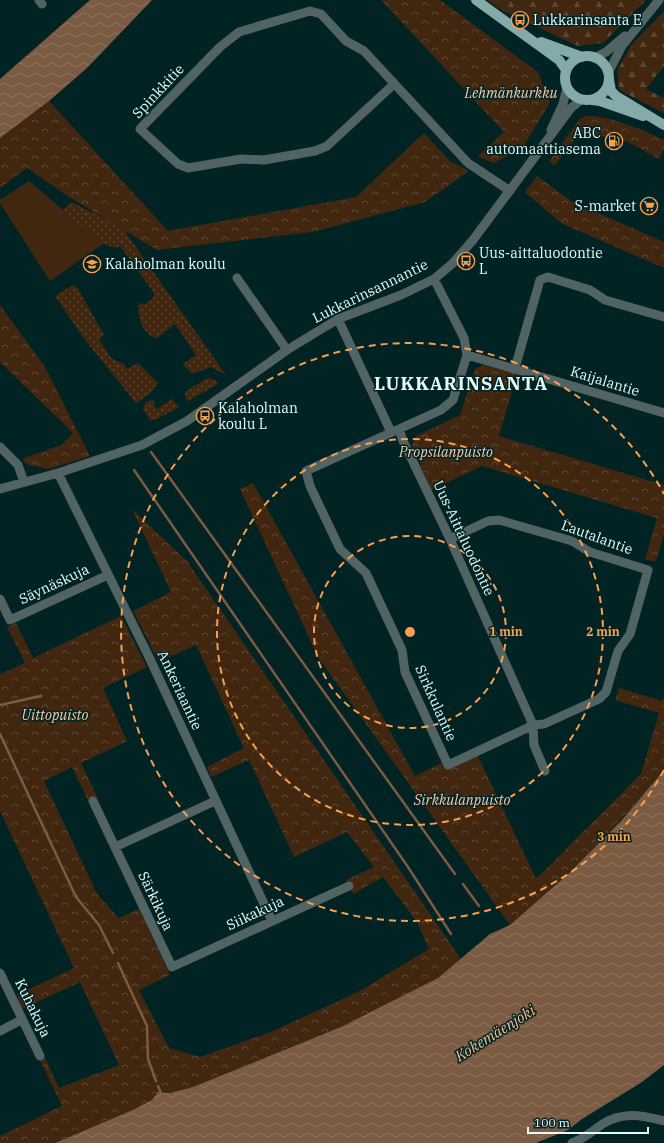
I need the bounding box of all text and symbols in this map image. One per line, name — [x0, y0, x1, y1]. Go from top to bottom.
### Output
bus stop icon: Lukkarinsanta E — [510, 10, 530, 30]
place label: Lukkarinsanta E — [533, 11, 642, 29]
street label: Spinkkitie — [128, 60, 188, 122]
park label: Lehmänkurkku — [464, 84, 557, 102]
place label: ABC automaattiasema — [486, 124, 601, 158]
fuel station icon: ABC automaattiasema — [604, 131, 624, 151]
supermarket icon: S-market — [639, 196, 659, 216]
place label: S-market — [575, 197, 636, 215]
place label: Uus-aittaluodontie L — [479, 244, 603, 278]
bus stop icon: Uus-aittaluodontie L — [456, 251, 476, 271]
school or university icon: Kalaholman koulu — [82, 254, 102, 274]
place label: Kalaholman koulu — [105, 255, 226, 273]
street label: Lukkarinsannantie — [309, 255, 431, 327]
street label: Kaijalantie — [568, 362, 642, 400]
district label: LUKKARINSANTA — [374, 372, 548, 395]
place label: Kalaholman koulu L — [218, 399, 298, 433]
bus stop icon: Kalaholman koulu L — [195, 406, 215, 426]
park label: Propsilanpuisto — [398, 443, 493, 461]
street label: Uus-Aittaluodontie — [429, 477, 499, 599]
street label: Lautalantie — [559, 516, 635, 558]
street label: Säynäskuja — [16, 560, 92, 608]
text: 1 min — [489, 624, 523, 639]
text: 2 min — [586, 624, 620, 639]
centre of rings — [403, 625, 417, 639]
street label: Ankeriaantie — [154, 647, 206, 733]
street label: Sirkkulantie — [411, 662, 461, 744]
park label: Uittopuisto — [22, 706, 88, 724]
park label: Sirkkulanpuisto — [413, 791, 510, 809]
text: 3 min — [597, 829, 631, 844]
street label: Särkikuja — [134, 869, 178, 934]
street label: Siikakuja — [223, 892, 287, 934]
street label: Kuhakuja — [11, 976, 55, 1041]
water label: Kokemäenjoki — [450, 1000, 539, 1066]
scale bar — [528, 1109, 648, 1135]
text: 100 m — [534, 1115, 570, 1130]

